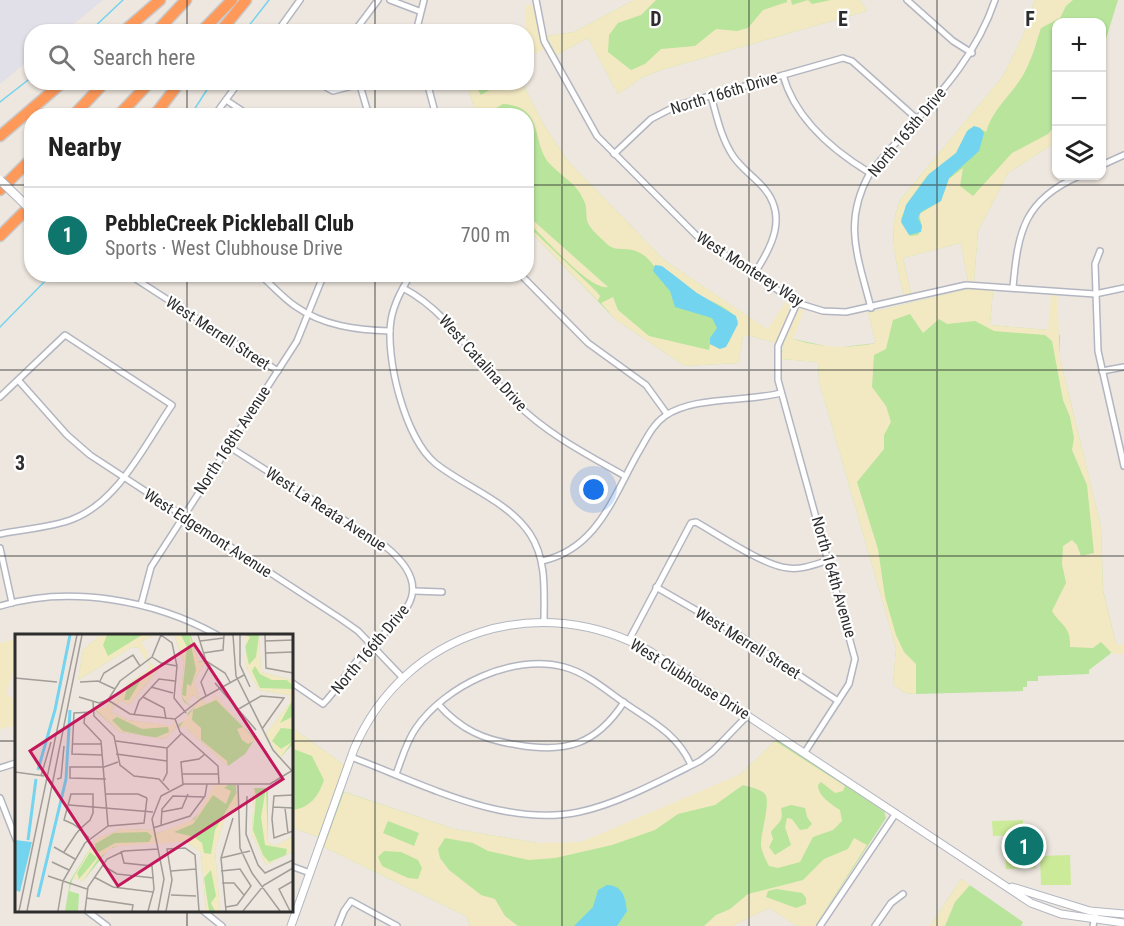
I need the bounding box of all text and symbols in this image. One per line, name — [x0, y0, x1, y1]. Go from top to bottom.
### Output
text: D — [650, 7, 662, 31]
text: E — [838, 7, 848, 31]
text: F — [1025, 7, 1035, 31]
map controls — [1052, 18, 1106, 180]
button: + — [1052, 18, 1106, 72]
search box — [24, 24, 534, 90]
icon: search — [45, 41, 78, 74]
text: Search here — [93, 45, 195, 70]
street label: North 166th Drive — [668, 68, 780, 118]
button: − — [1052, 72, 1106, 126]
street label: North 165th Drive — [864, 83, 950, 181]
button: layers — [1052, 126, 1106, 180]
text: Nearby — [48, 132, 122, 162]
text: PebbleCreek Pickleball Club — [105, 211, 354, 236]
text: 1 — [62, 223, 73, 247]
text: 700 m — [461, 223, 510, 247]
street label: West Monterey Way — [693, 227, 807, 311]
text: Sports · West Clubhouse Drive — [105, 236, 343, 260]
street label: West Merrell Street — [162, 292, 274, 374]
street label: West Catalina Drive — [435, 311, 531, 415]
street label: North 168th Avenue — [190, 382, 274, 498]
text: 3 — [15, 451, 25, 475]
street label: West La Reata Avenue — [262, 463, 390, 555]
your location — [579, 475, 608, 504]
street label: West Edgemont Avenue — [141, 485, 275, 581]
street label: North 164th Avenue — [808, 514, 860, 640]
street label: North 166th Drive — [327, 600, 413, 698]
street label: West Merrell Street — [692, 603, 804, 683]
inset map — [15, 634, 292, 911]
street label: West Clubhouse Drive — [627, 635, 753, 723]
pin: 1 — [1004, 824, 1044, 868]

